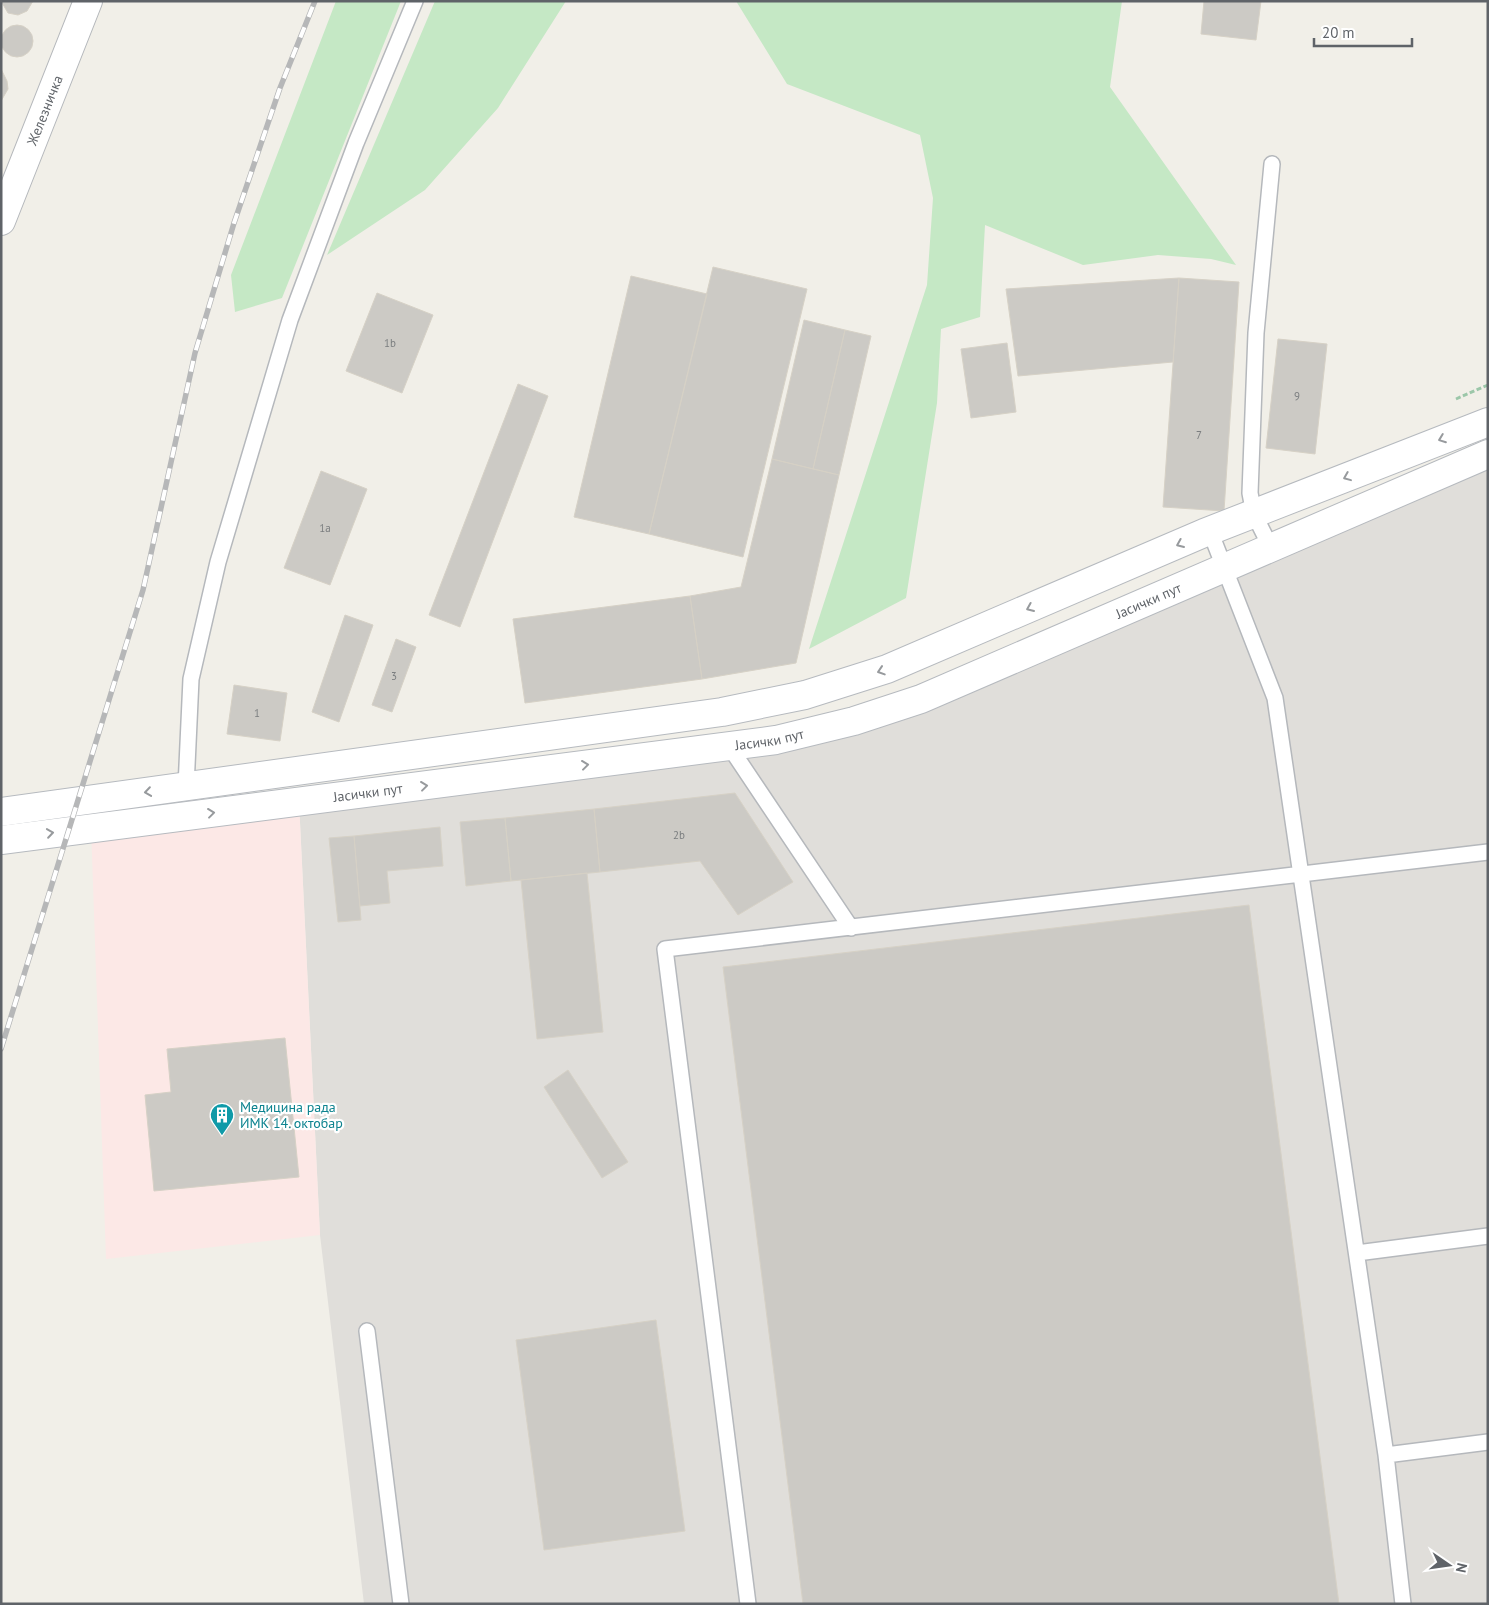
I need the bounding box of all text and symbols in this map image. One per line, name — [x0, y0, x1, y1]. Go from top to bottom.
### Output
scale bar — [1314, 15, 1412, 47]
text: 20 m — [1322, 23, 1355, 42]
street label: Железничка — [22, 73, 67, 149]
house number: 1b — [384, 336, 396, 350]
house number: 9 — [1294, 389, 1300, 403]
house number: 7 — [1196, 428, 1202, 442]
one-way arrow — [1439, 434, 1447, 444]
one-way arrow — [1343, 471, 1352, 481]
house number: 1a — [319, 521, 331, 535]
one-way arrow — [1176, 537, 1185, 548]
street label: Јасички пут — [1112, 578, 1184, 623]
one-way arrow — [1026, 601, 1035, 612]
one-way arrow — [877, 665, 885, 675]
house number: 3 — [391, 669, 397, 683]
house number: 1 — [254, 706, 260, 720]
street label: Јасички пут — [733, 724, 806, 754]
one-way arrow — [582, 760, 590, 771]
street label: Јасички пут — [331, 779, 404, 806]
one-way arrow — [420, 781, 428, 792]
one-way arrow — [144, 786, 152, 797]
one-way arrow — [207, 808, 215, 819]
one-way arrow — [46, 828, 54, 839]
house number: 2b — [673, 828, 685, 842]
place label: Медицина рада ИМК 14. октобар — [240, 1098, 343, 1132]
building icon: Медицина рада ИМК 14. октобар — [209, 1102, 235, 1136]
north arrow — [1424, 1540, 1474, 1590]
text: N — [1452, 1561, 1471, 1574]

